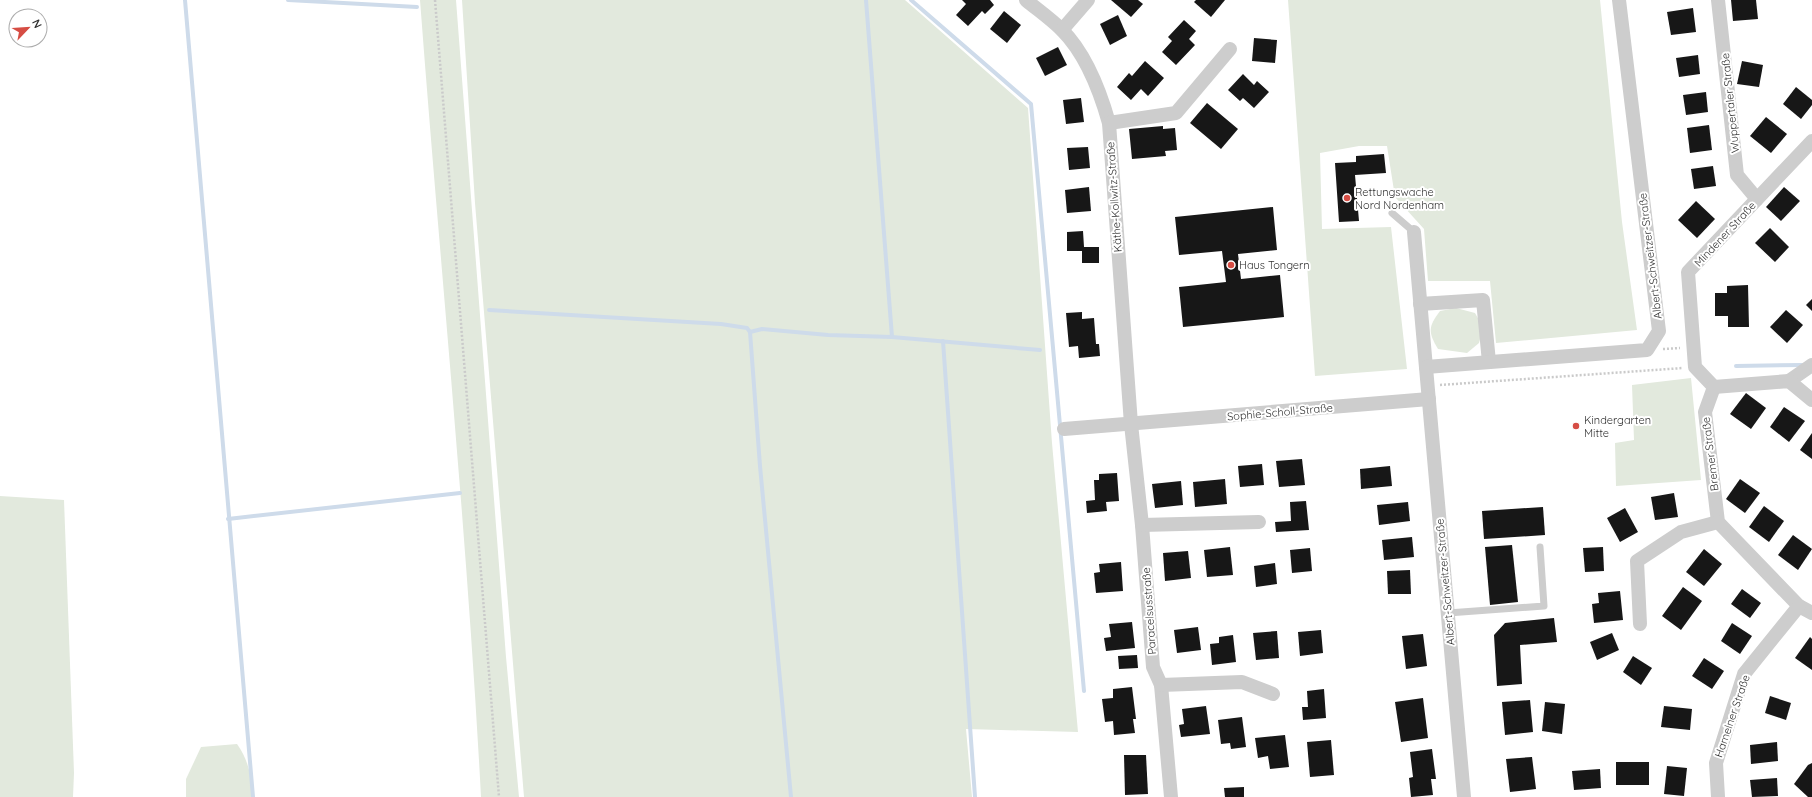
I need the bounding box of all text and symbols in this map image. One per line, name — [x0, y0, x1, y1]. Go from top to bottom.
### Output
north arrow — [8, 8, 48, 48]
text: N — [29, 17, 45, 30]
street label: Wuppertaler Straße — [1718, 52, 1742, 154]
street label: Käthe-Kollwitz-Straße — [1103, 141, 1125, 253]
place label: Rettungswache Nord Nordenham — [1355, 185, 1444, 212]
street label: Albert-Schweitzer-Straße — [1635, 192, 1665, 320]
marker: Rettungswache Nord Nordenham — [1342, 193, 1352, 203]
street label: Mindener Straße — [1691, 198, 1759, 270]
place label: Haus Tongern — [1239, 258, 1310, 272]
marker: Haus Tongern — [1226, 260, 1236, 270]
street label: Sophie-Scholl-Straße — [1226, 400, 1334, 424]
place label: Kindergarten Mitte — [1584, 413, 1651, 440]
street label: Bremer Straße — [1699, 416, 1721, 492]
marker: Kindergarten Mitte — [1571, 421, 1581, 431]
street label: Albert-Schweitzer-Straße — [1432, 518, 1458, 646]
street label: Paracelsusstraße — [1139, 567, 1159, 655]
street label: Hamelner Straße — [1711, 673, 1753, 759]

